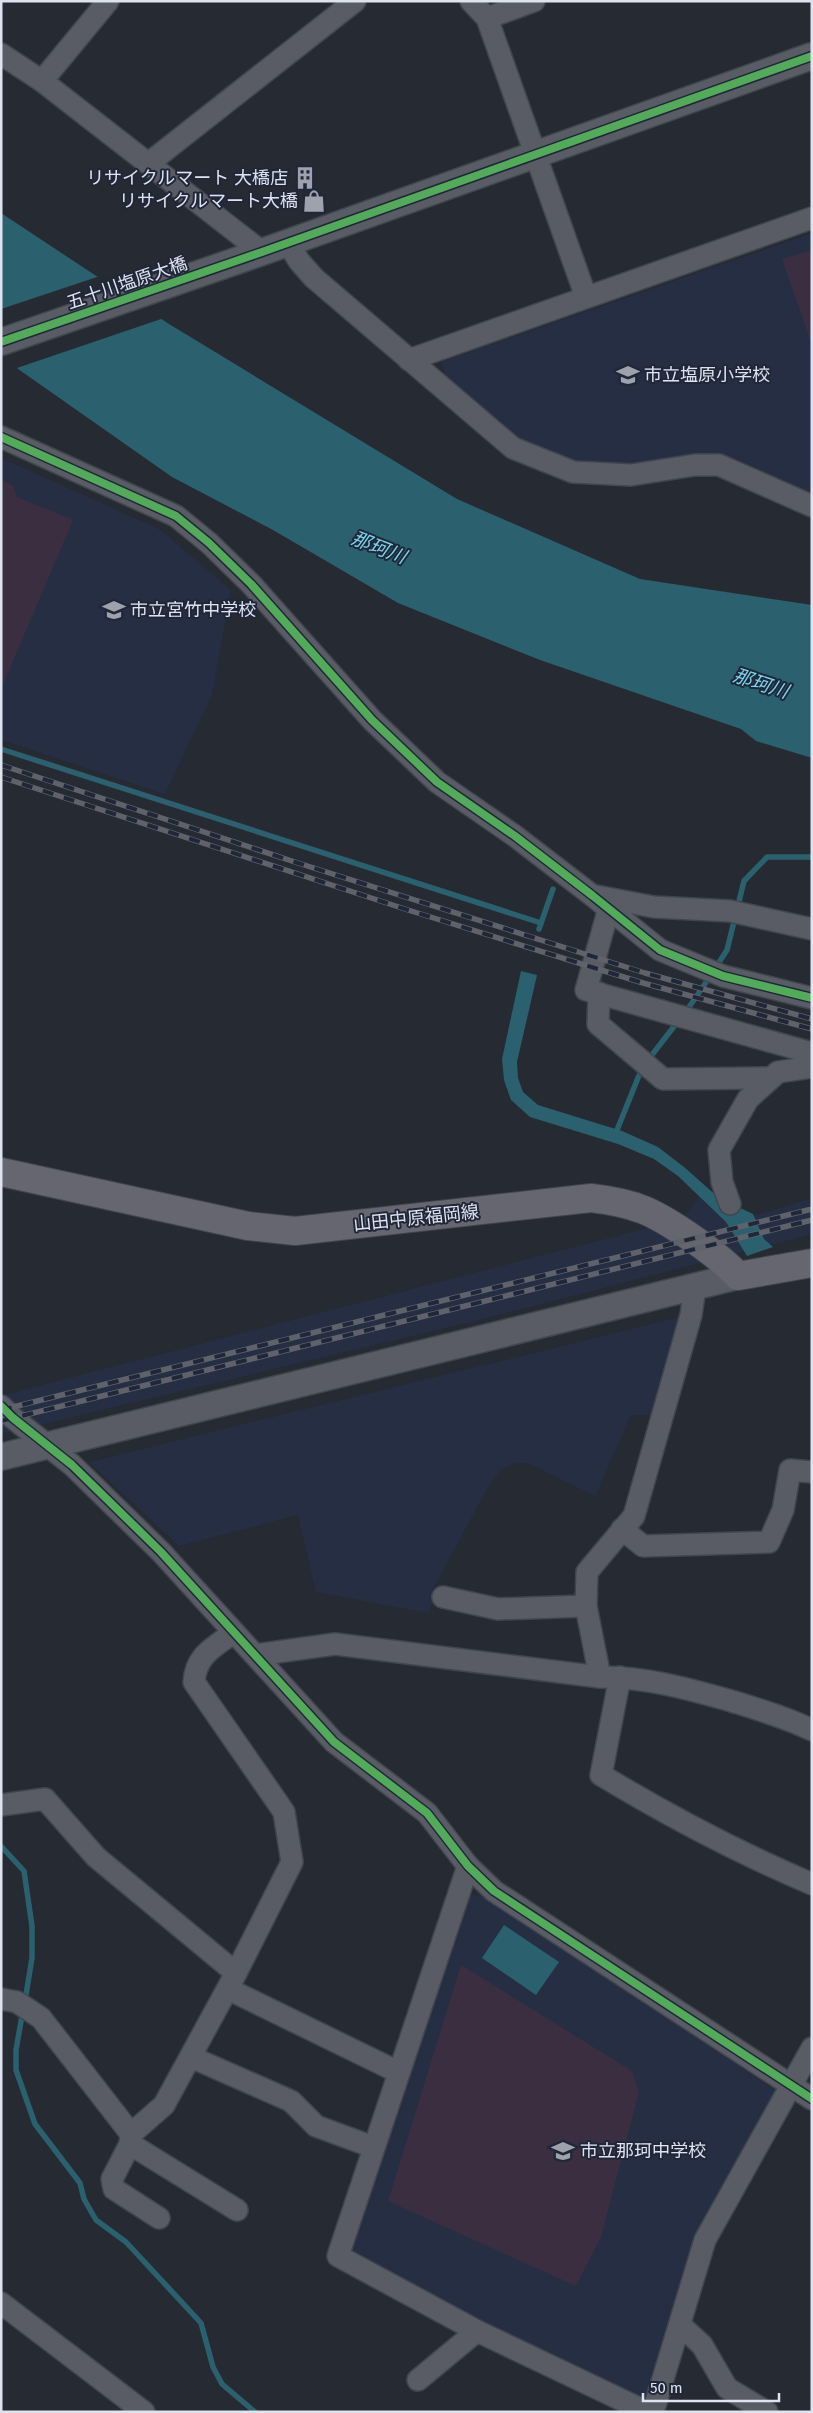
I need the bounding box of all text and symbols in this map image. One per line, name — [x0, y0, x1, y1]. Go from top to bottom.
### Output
building icon: リサイクルマート 大橋店 — [292, 165, 318, 191]
place label: リサイクルマート 大橋店 — [86, 167, 288, 189]
shop icon: リサイクルマート大橋 — [301, 188, 327, 214]
place label: リサイクルマート大橋 — [119, 190, 298, 212]
street label: 五十川塩原大橋 — [64, 252, 190, 314]
school or university icon: 市立塩原小学校 — [615, 362, 641, 388]
place label: 市立塩原小学校 — [644, 364, 770, 386]
water label: 那珂川 — [348, 527, 411, 569]
school or university icon: 市立宮竹中学校 — [101, 597, 127, 623]
place label: 市立宮竹中学校 — [130, 599, 256, 621]
water label: 那珂川 — [730, 664, 793, 704]
street label: 山田中原福岡線 — [352, 1200, 480, 1236]
school or university icon: 市立那珂中学校 — [550, 2138, 576, 2164]
place label: 市立那珂中学校 — [580, 2140, 706, 2162]
scale bar — [643, 2370, 779, 2402]
text: 50 m — [650, 2379, 683, 2397]

